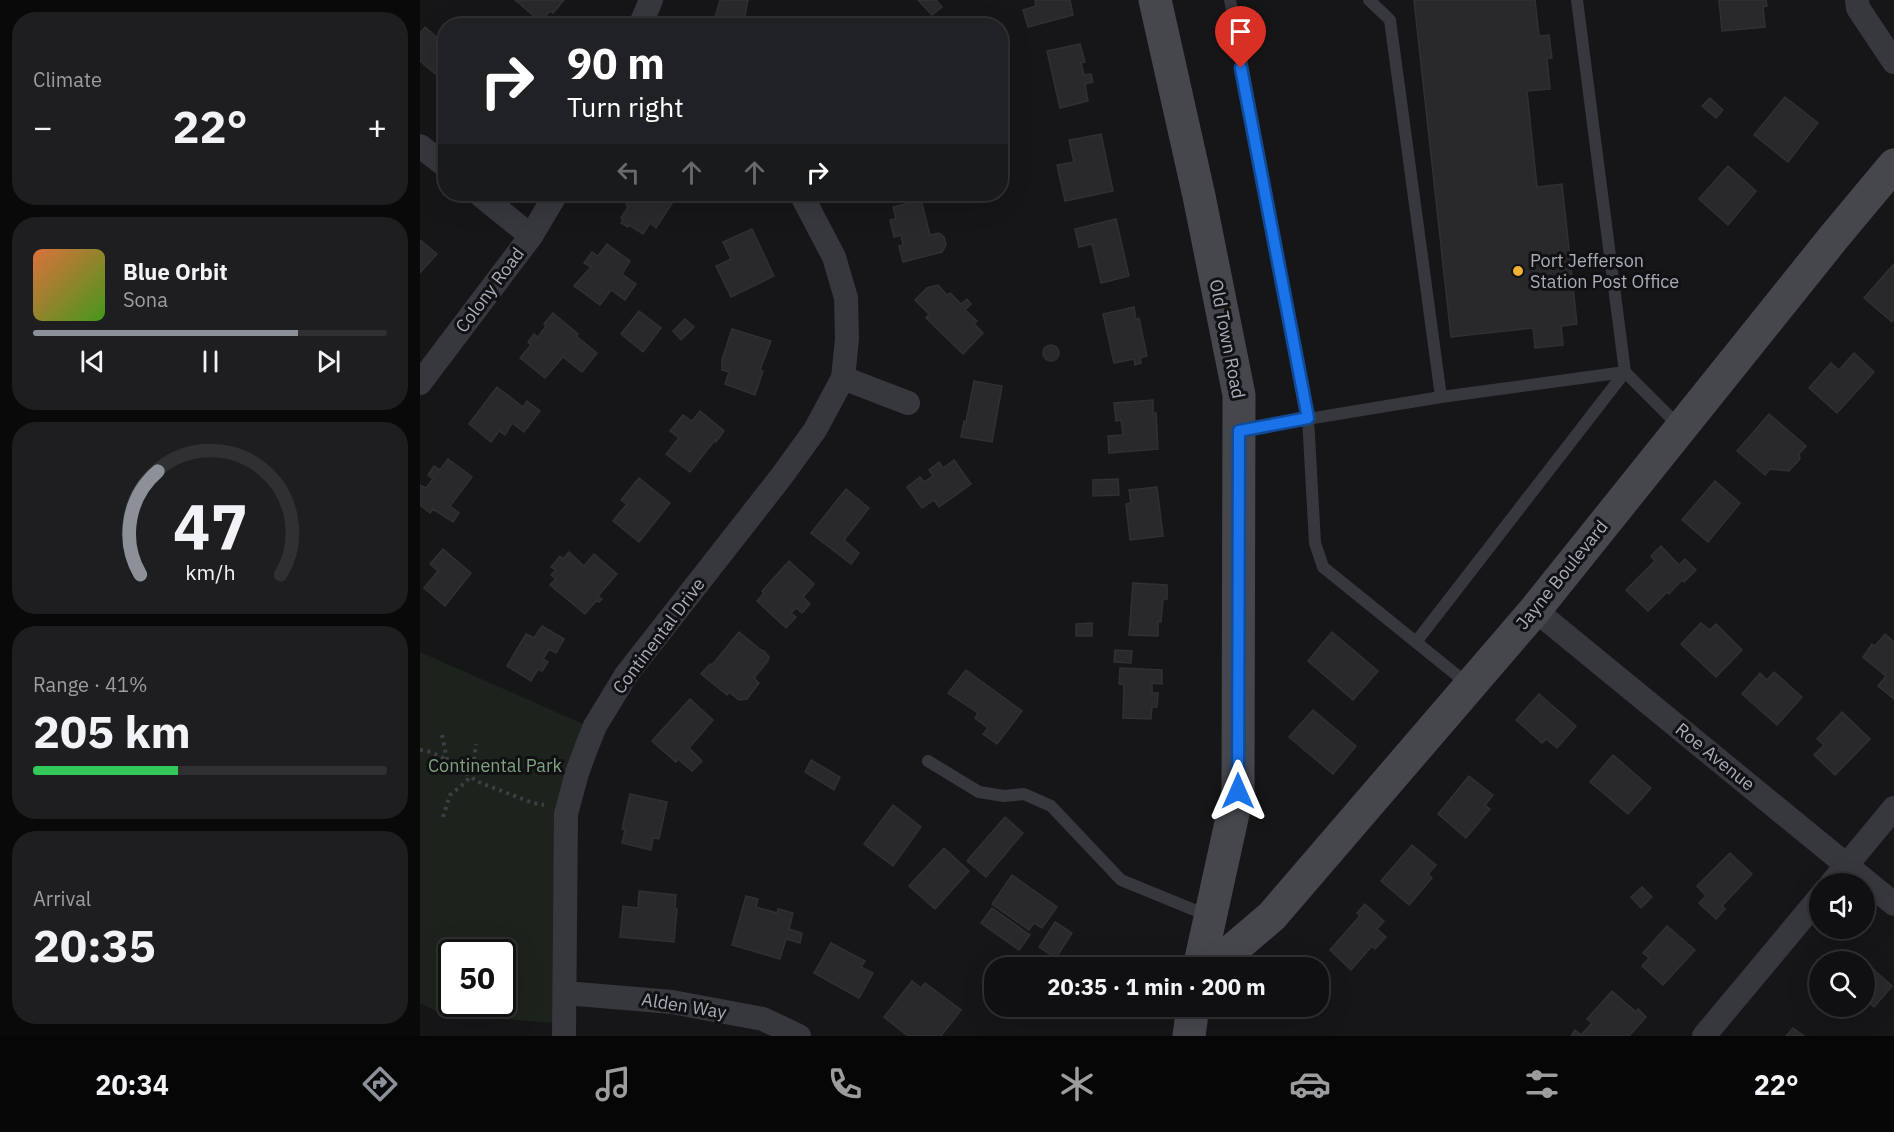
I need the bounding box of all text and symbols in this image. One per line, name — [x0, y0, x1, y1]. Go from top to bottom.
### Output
pin — [1215, 6, 1266, 68]
icon: arrive — [1224, 15, 1257, 48]
text: 90 m — [567, 36, 665, 91]
icon: right — [468, 42, 546, 120]
text: Climate — [33, 66, 102, 93]
text: Turn right — [567, 89, 684, 124]
text: 22° — [172, 97, 248, 155]
text: − — [33, 105, 53, 148]
text: + — [367, 105, 387, 148]
icon: left — [612, 156, 645, 189]
icon: ahead — [675, 156, 708, 189]
icon: ahead — [738, 156, 771, 189]
icon: right — [801, 156, 834, 189]
street label: Colony Road — [450, 242, 529, 337]
place label: Port Jefferson Station Post Office — [1530, 249, 1679, 293]
text: Blue Orbit — [123, 257, 228, 286]
marker: Port Jefferson Station Post Office — [1511, 264, 1525, 278]
street label: Old Town Road — [1205, 277, 1250, 401]
text: Sona — [123, 286, 168, 313]
icon: previous — [76, 345, 109, 378]
icon: pause — [194, 345, 227, 378]
icon: next — [312, 345, 345, 378]
text: 47 — [173, 485, 247, 566]
street label: Jayne Boulevard — [1511, 515, 1613, 634]
text: km/h — [185, 558, 235, 586]
street label: Continental Drive — [607, 573, 710, 698]
text: Range · 41% — [33, 671, 148, 698]
text: 205 km — [33, 702, 191, 760]
street label: Roe Avenue — [1671, 718, 1760, 796]
park label: Continental Park — [428, 754, 563, 777]
position arrow — [1206, 759, 1270, 823]
map controls — [1809, 873, 1875, 1017]
button: sound — [1809, 873, 1875, 939]
text: Arrival — [33, 885, 91, 912]
text: 20:35 — [33, 916, 156, 974]
speed limit sign: 50 — [438, 939, 516, 1017]
button: search — [1809, 951, 1875, 1017]
text: 20:35 · 1 min · 200 m — [1047, 972, 1266, 1001]
street label: Alden Way — [640, 987, 728, 1024]
icon: directions — [359, 1063, 401, 1105]
icon: music — [592, 1063, 634, 1105]
icon: phone — [824, 1063, 866, 1105]
icon: climate — [1056, 1063, 1098, 1105]
icon: car — [1289, 1063, 1331, 1105]
icon: filters — [1521, 1063, 1563, 1105]
text: 20:34 — [95, 1067, 169, 1102]
text: 22° — [1754, 1067, 1799, 1102]

